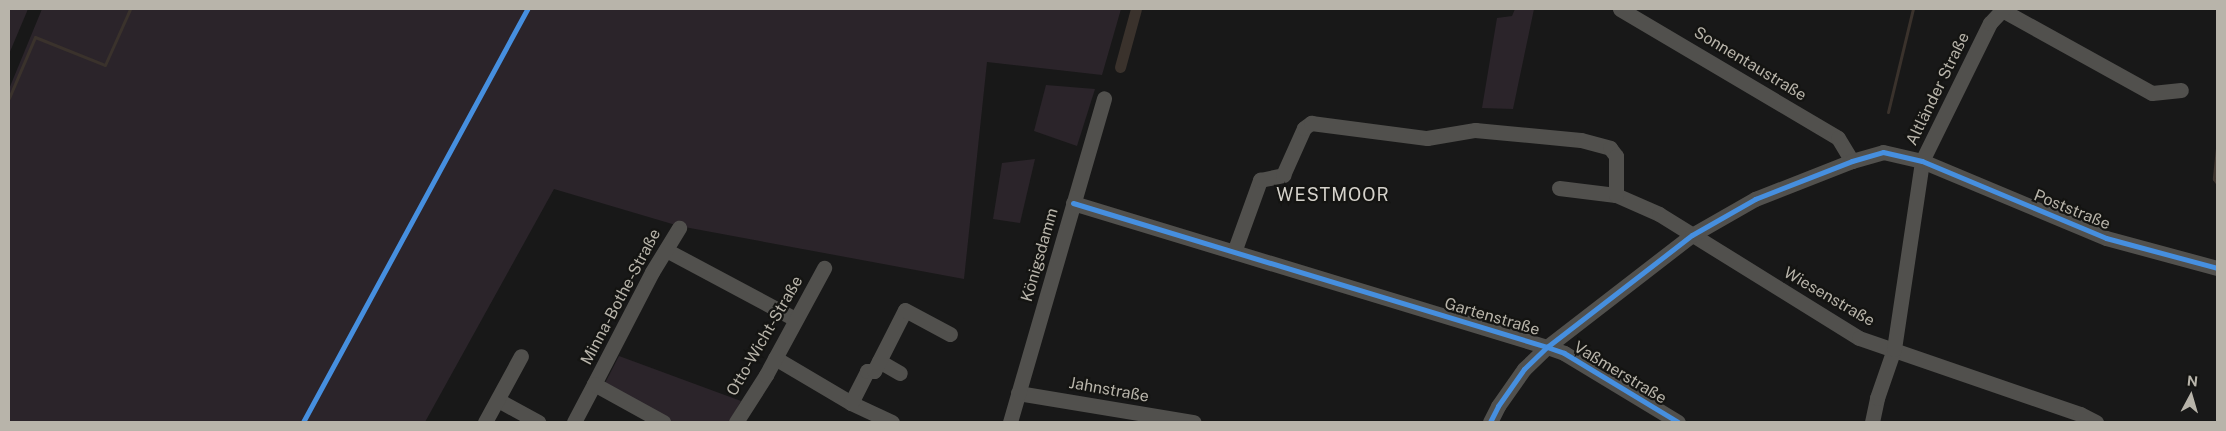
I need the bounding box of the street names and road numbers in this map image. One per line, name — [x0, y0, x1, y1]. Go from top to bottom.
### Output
street label: Sonnentaustraße — [1690, 23, 1810, 105]
street label: Altländer Straße — [1902, 29, 1974, 149]
street label: Poststraße — [2031, 186, 2113, 234]
street label: Königsdamm — [1017, 206, 1063, 304]
street label: Minna-Bothe-Straße — [577, 226, 665, 368]
street label: Wiesenstraße — [1780, 263, 1878, 331]
street label: Otto-Wicht-Straße — [723, 273, 807, 399]
street label: Gartenstraße — [1442, 294, 1542, 340]
street label: Vaßmerstraße — [1570, 338, 1670, 408]
street label: Jahnstraße — [1068, 374, 1150, 406]

